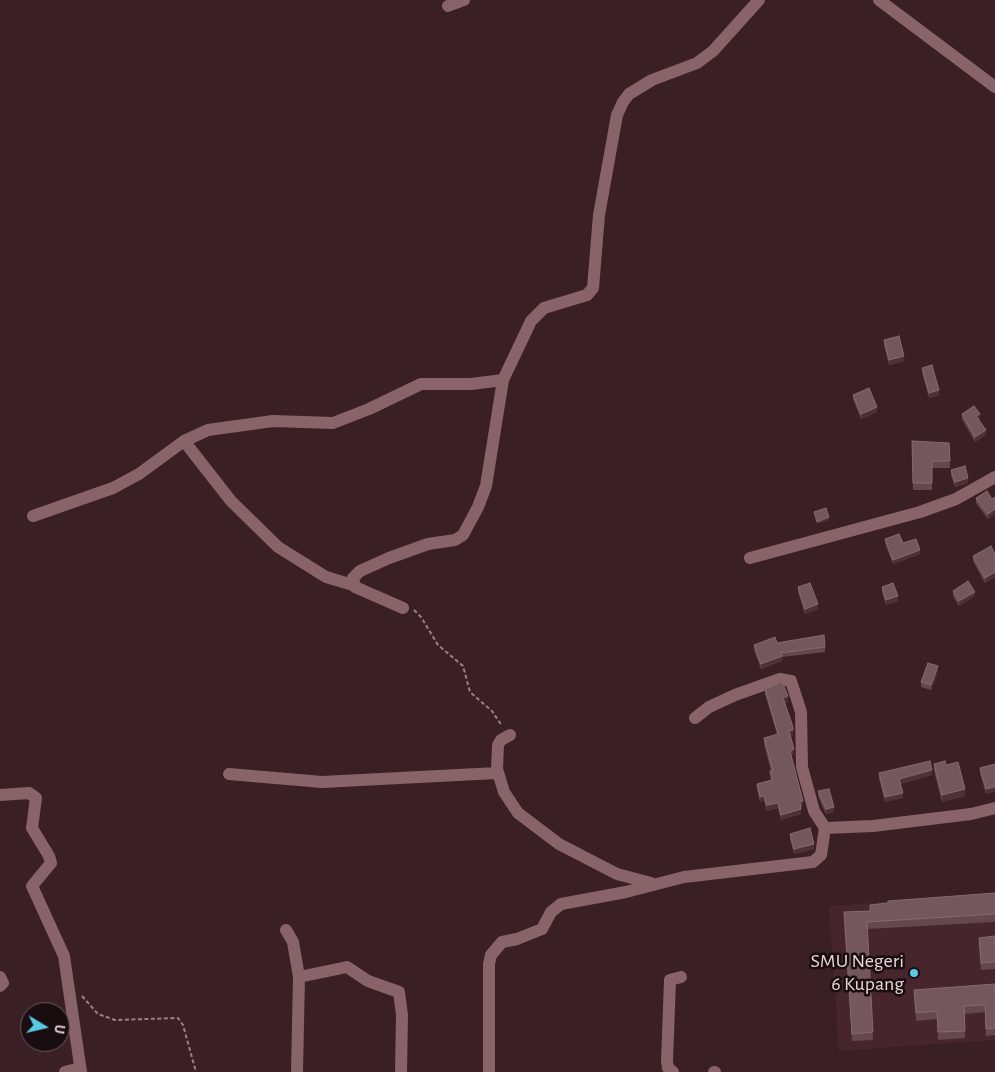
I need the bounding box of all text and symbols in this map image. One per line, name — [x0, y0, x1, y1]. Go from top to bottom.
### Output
place label: SMU Negeri 6 Kupang — [810, 949, 904, 996]
marker: SMU Negeri 6 Kupang — [908, 967, 920, 979]
north arrow — [20, 1002, 70, 1052]
text: U — [51, 1024, 66, 1035]

